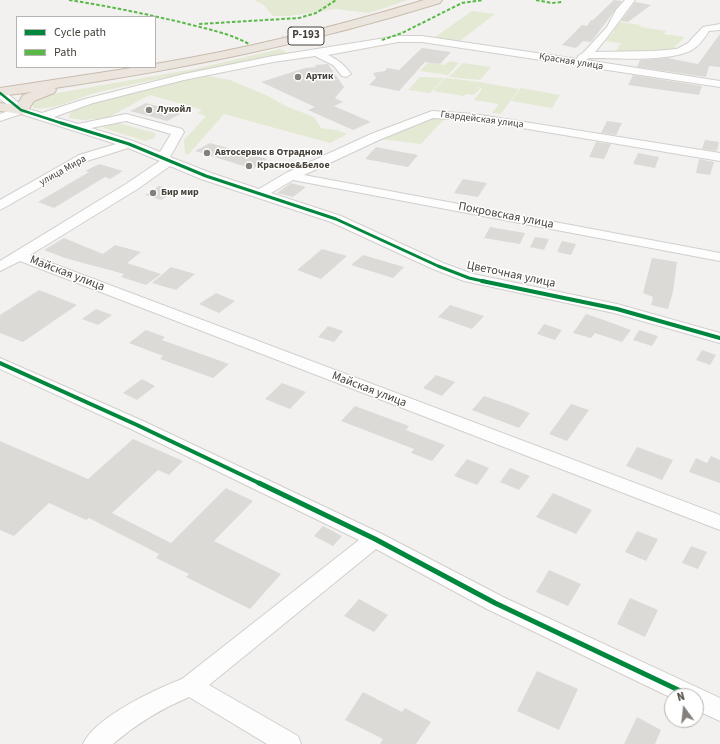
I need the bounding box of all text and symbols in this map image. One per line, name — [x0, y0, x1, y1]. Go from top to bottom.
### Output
legend — [16, 16, 156, 68]
text: Cycle path — [54, 24, 106, 41]
road number: Р-193 — [288, 27, 324, 45]
text: Path — [54, 44, 77, 61]
street label: Красная улица — [538, 51, 604, 73]
place label: Артик — [306, 71, 333, 83]
marker: Артик — [293, 72, 303, 82]
place label: Лукойл — [157, 104, 191, 116]
marker: Лукойл — [144, 105, 154, 115]
street label: Гвардейская улица — [440, 109, 524, 131]
place label: Автосервис в Отрадном — [215, 147, 323, 159]
marker: Автосервис в Отрадном — [202, 148, 212, 158]
street label: улица Мира — [38, 153, 88, 189]
place label: Красное&Белое — [257, 160, 330, 172]
marker: Красное&Белое — [244, 161, 254, 171]
place label: Бир мир — [161, 187, 199, 199]
marker: Бир мир — [148, 188, 158, 198]
street label: Покровская улица — [457, 200, 555, 232]
street label: Майская улица — [28, 253, 106, 295]
street label: Цветочная улица — [465, 259, 557, 291]
street label: Майская улица — [330, 369, 408, 411]
north arrow — [664, 688, 704, 728]
text: N — [676, 689, 686, 705]

